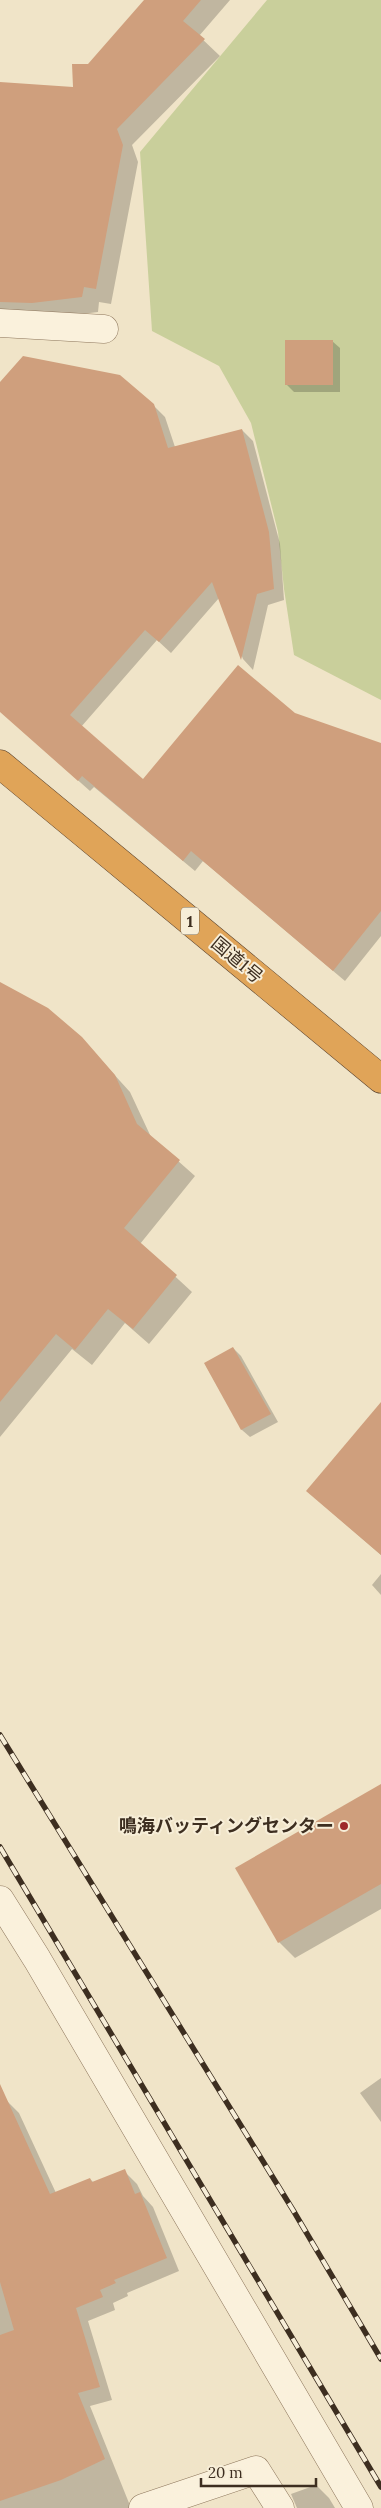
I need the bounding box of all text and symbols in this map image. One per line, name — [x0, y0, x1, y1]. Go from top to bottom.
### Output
road number: 1 — [181, 908, 199, 934]
street label: 国道1号 — [207, 931, 268, 988]
place label: 鳴海バッティングセンター — [119, 1814, 334, 1837]
marker: 鳴海バッティングセンター — [338, 1820, 350, 1832]
scale bar — [201, 2456, 316, 2488]
text: 20 m — [208, 2463, 243, 2482]

